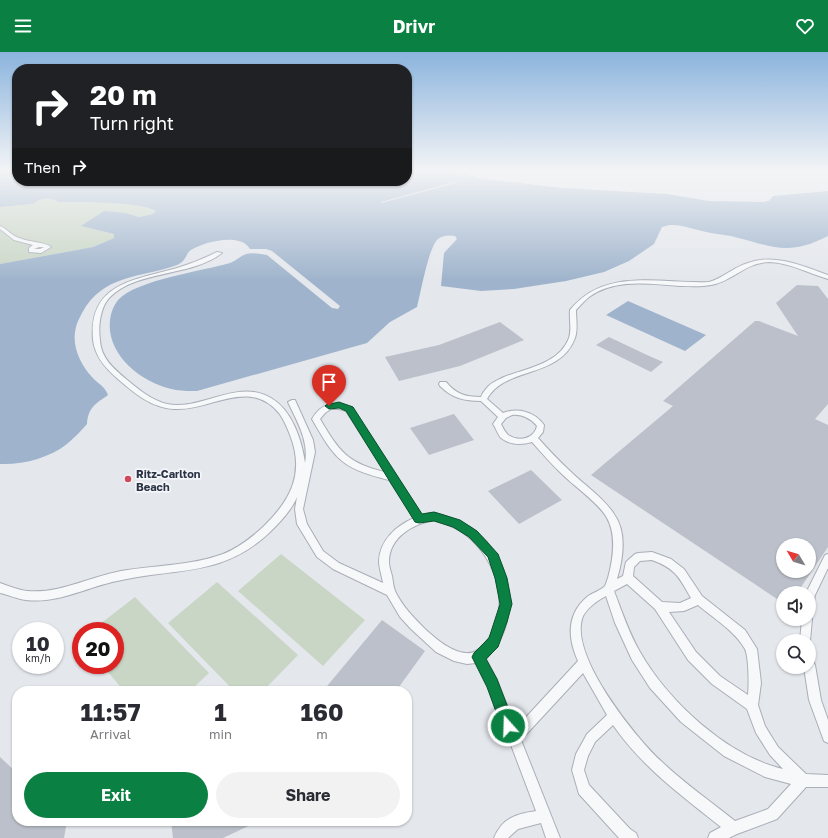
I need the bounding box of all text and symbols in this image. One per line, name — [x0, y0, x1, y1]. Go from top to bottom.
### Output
icon: menu — [12, 15, 34, 37]
text: Drivr — [393, 15, 435, 37]
icon: heart — [794, 15, 816, 37]
text: 20 m — [90, 78, 157, 111]
icon: right — [24, 80, 76, 132]
text: Turn right — [90, 112, 174, 134]
icon: right — [68, 156, 90, 178]
text: Then — [24, 158, 60, 176]
pin — [312, 365, 346, 406]
icon: arrive — [318, 371, 340, 393]
place label: Ritz-Carlton Beach — [136, 467, 201, 493]
marker: Ritz-Carlton Beach — [123, 474, 133, 484]
north arrow — [776, 538, 816, 578]
map controls — [776, 538, 816, 674]
button: sound — [776, 586, 816, 626]
speed limit sign: 20 — [72, 622, 124, 674]
text: 10 — [26, 631, 50, 655]
button: search — [776, 634, 816, 674]
text: km/h — [25, 652, 51, 664]
text: 11:57 — [80, 697, 141, 726]
text: 1 — [214, 697, 227, 726]
text: 160 — [300, 697, 344, 726]
position arrow — [487, 705, 529, 747]
text: Arrival — [90, 726, 131, 742]
text: min — [209, 726, 232, 742]
text: m — [316, 726, 328, 742]
button: Exit — [24, 772, 208, 818]
button: Share — [216, 772, 400, 818]

